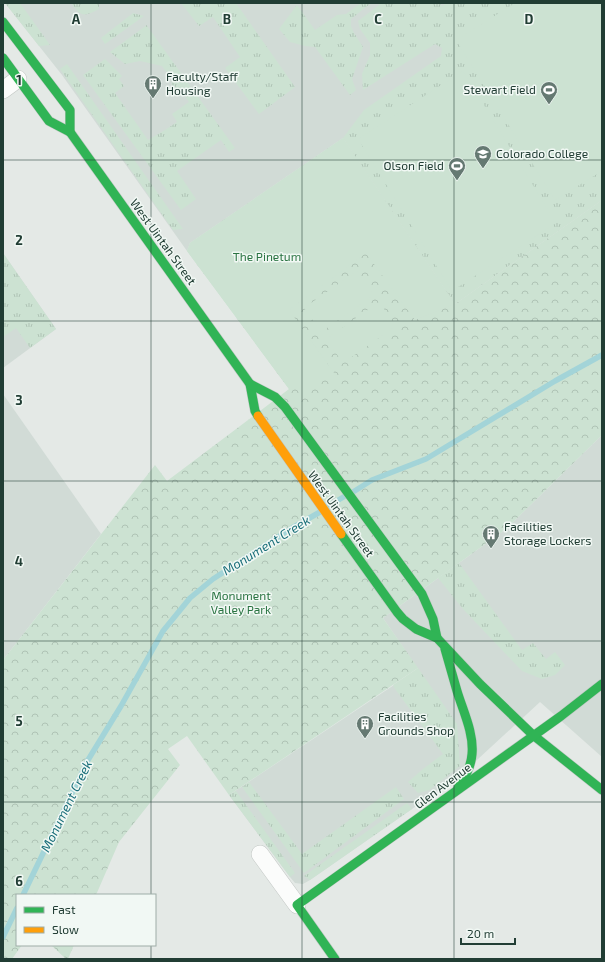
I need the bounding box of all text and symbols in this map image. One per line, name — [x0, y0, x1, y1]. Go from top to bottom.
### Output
text: A — [72, 11, 81, 27]
text: B — [223, 11, 231, 27]
text: C — [374, 11, 382, 27]
text: D — [525, 11, 534, 27]
place label: Faculty/Staff Housing — [166, 69, 238, 97]
text: 1 — [16, 72, 22, 88]
building icon: Faculty/Staff Housing — [143, 74, 163, 99]
sports icon: Stewart Field — [539, 80, 559, 105]
place label: Stewart Field — [463, 82, 536, 96]
school or university icon: Colorado College — [473, 144, 493, 169]
place label: Colorado College — [496, 146, 588, 160]
sports icon: Olson Field — [447, 156, 467, 181]
place label: Olson Field — [384, 158, 444, 172]
street label: West Uintah Street — [128, 196, 200, 288]
text: 2 — [15, 232, 23, 248]
park label: The Pinetum — [233, 249, 301, 263]
text: 3 — [15, 392, 23, 408]
street label: West Uintah Street — [306, 468, 378, 560]
water label: Monument Creek — [219, 511, 313, 578]
place label: Facilities Storage Lockers — [504, 519, 591, 547]
building icon: Facilities Storage Lockers — [481, 524, 501, 549]
text: 4 — [15, 553, 23, 569]
park label: Monument Valley Park — [211, 588, 271, 616]
place label: Facilities Grounds Shop — [378, 709, 454, 737]
text: 5 — [15, 713, 23, 729]
building icon: Facilities Grounds Shop — [355, 714, 375, 739]
water label: Monument Creek — [37, 757, 95, 855]
street label: Glen Avenue — [411, 759, 473, 811]
text: 6 — [15, 873, 23, 889]
legend — [16, 894, 156, 946]
text: Fast — [52, 902, 76, 916]
scale bar — [461, 920, 515, 946]
text: Slow — [52, 922, 79, 936]
text: 20 m — [467, 926, 494, 940]

